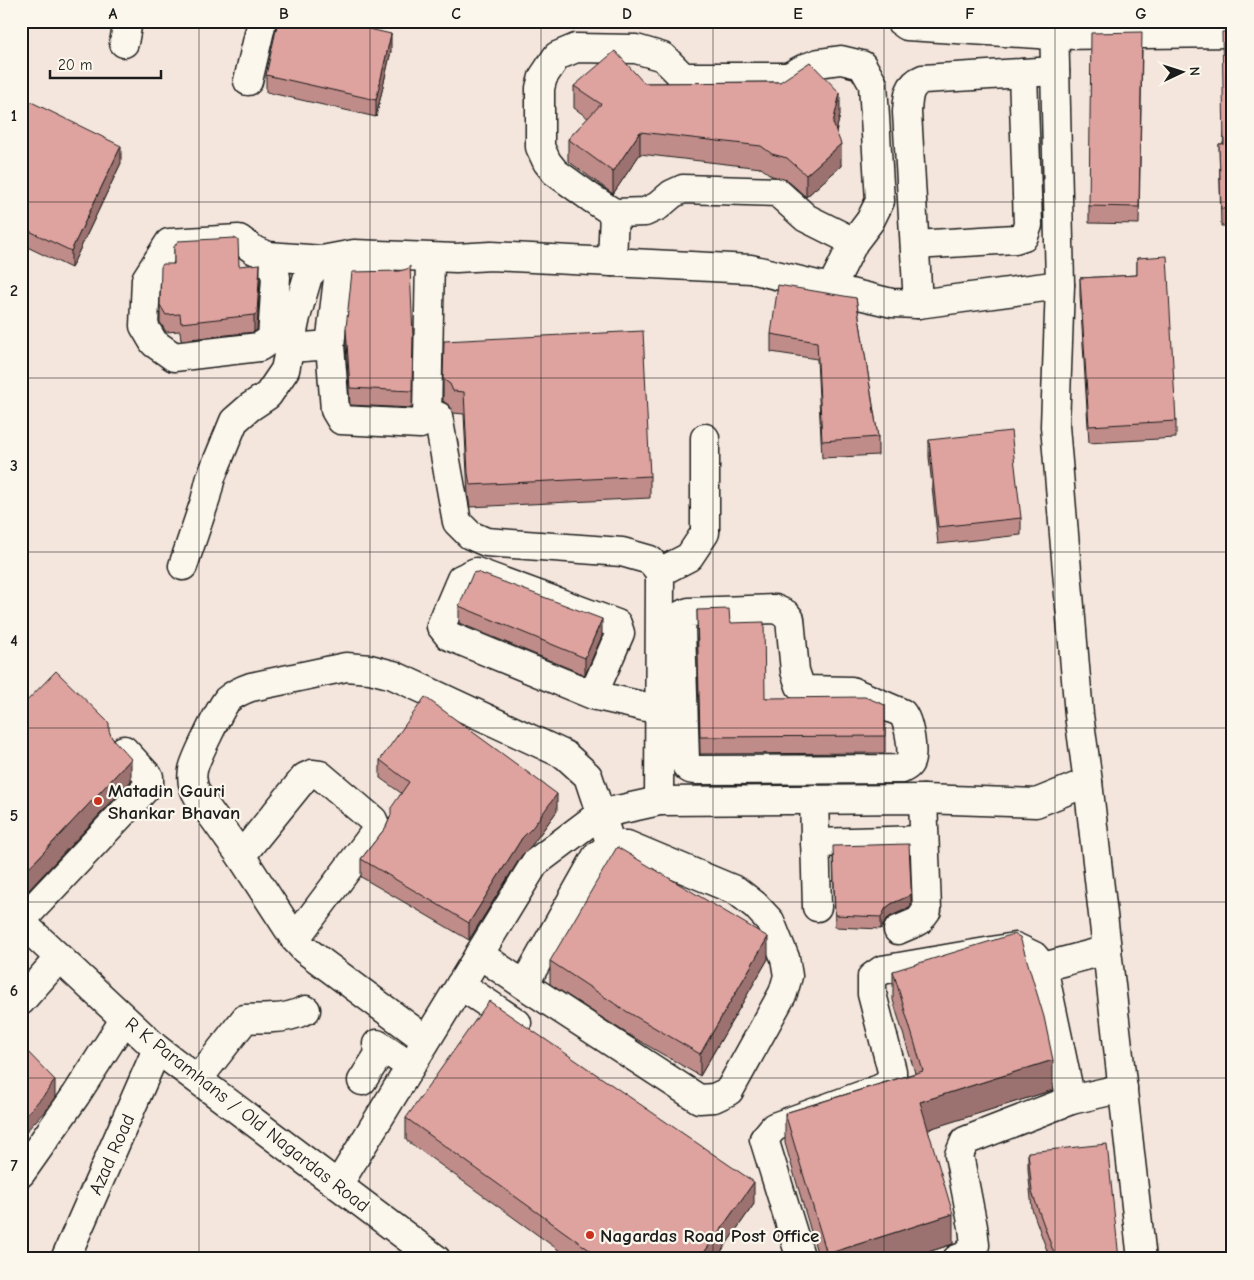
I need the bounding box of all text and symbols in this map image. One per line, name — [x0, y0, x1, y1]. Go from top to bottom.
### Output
text: A — [109, 5, 118, 23]
text: B — [279, 5, 289, 23]
text: C — [451, 5, 461, 23]
text: D — [622, 5, 632, 23]
text: E — [793, 5, 803, 23]
text: F — [965, 5, 975, 23]
text: G — [1135, 5, 1147, 23]
scale bar — [50, 48, 161, 80]
north arrow — [1156, 48, 1206, 98]
text: 20 m — [58, 56, 92, 74]
text: N — [1186, 66, 1203, 76]
text: 1 — [11, 107, 17, 125]
text: 2 — [10, 282, 18, 300]
text: 3 — [10, 457, 18, 475]
text: 4 — [10, 632, 18, 650]
place label: Matadin Gauri Shankar Bhavan — [108, 780, 240, 824]
marker: Matadin Gauri Shankar Bhavan — [92, 795, 104, 807]
text: 5 — [10, 807, 18, 825]
text: 6 — [10, 982, 18, 1000]
street label: R K Paramhans / Old Nagardas Road — [121, 1013, 374, 1217]
street label: Azad Road — [84, 1111, 139, 1198]
text: 7 — [10, 1157, 18, 1175]
place label: Nagardas Road Post Office — [600, 1225, 819, 1247]
marker: Nagardas Road Post Office — [584, 1229, 596, 1241]

